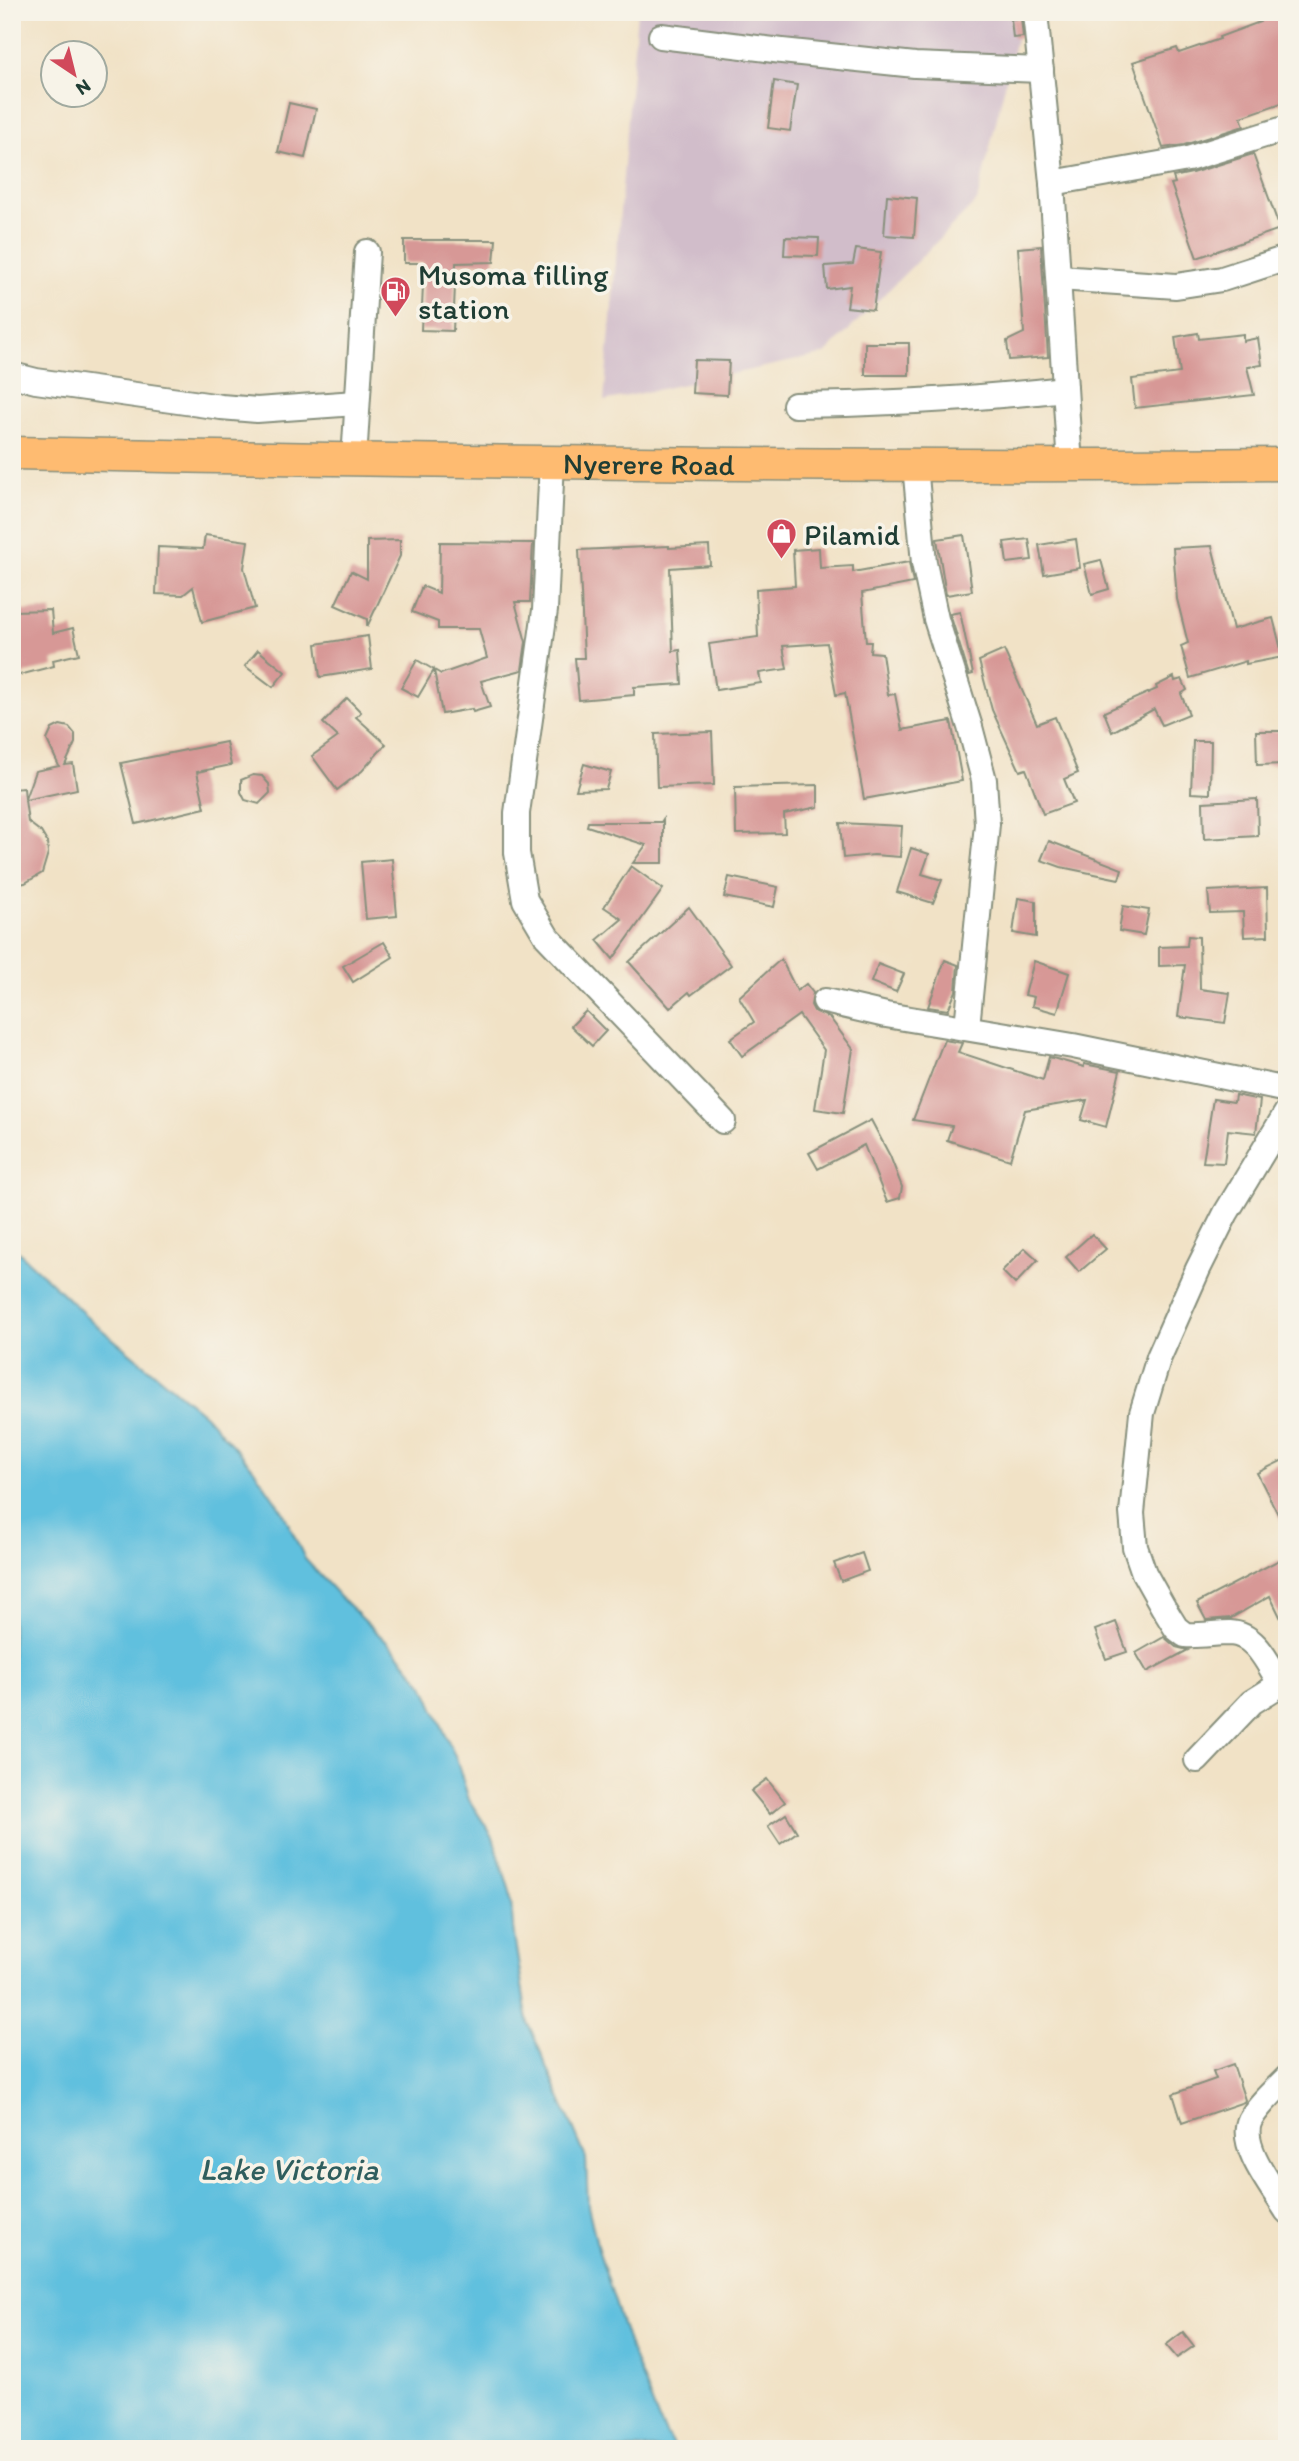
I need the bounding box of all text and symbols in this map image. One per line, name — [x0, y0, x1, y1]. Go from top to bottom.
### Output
north arrow — [38, 38, 108, 108]
text: N — [72, 74, 95, 101]
place label: Musoma filling station — [418, 256, 609, 327]
fuel station icon: Musoma filling station — [378, 274, 412, 318]
street label: Nyerere Road — [563, 444, 735, 483]
place label: Pilamid — [804, 516, 900, 553]
shop icon: Pilamid — [764, 517, 798, 561]
water label: Lake Victoria — [199, 2150, 379, 2188]

